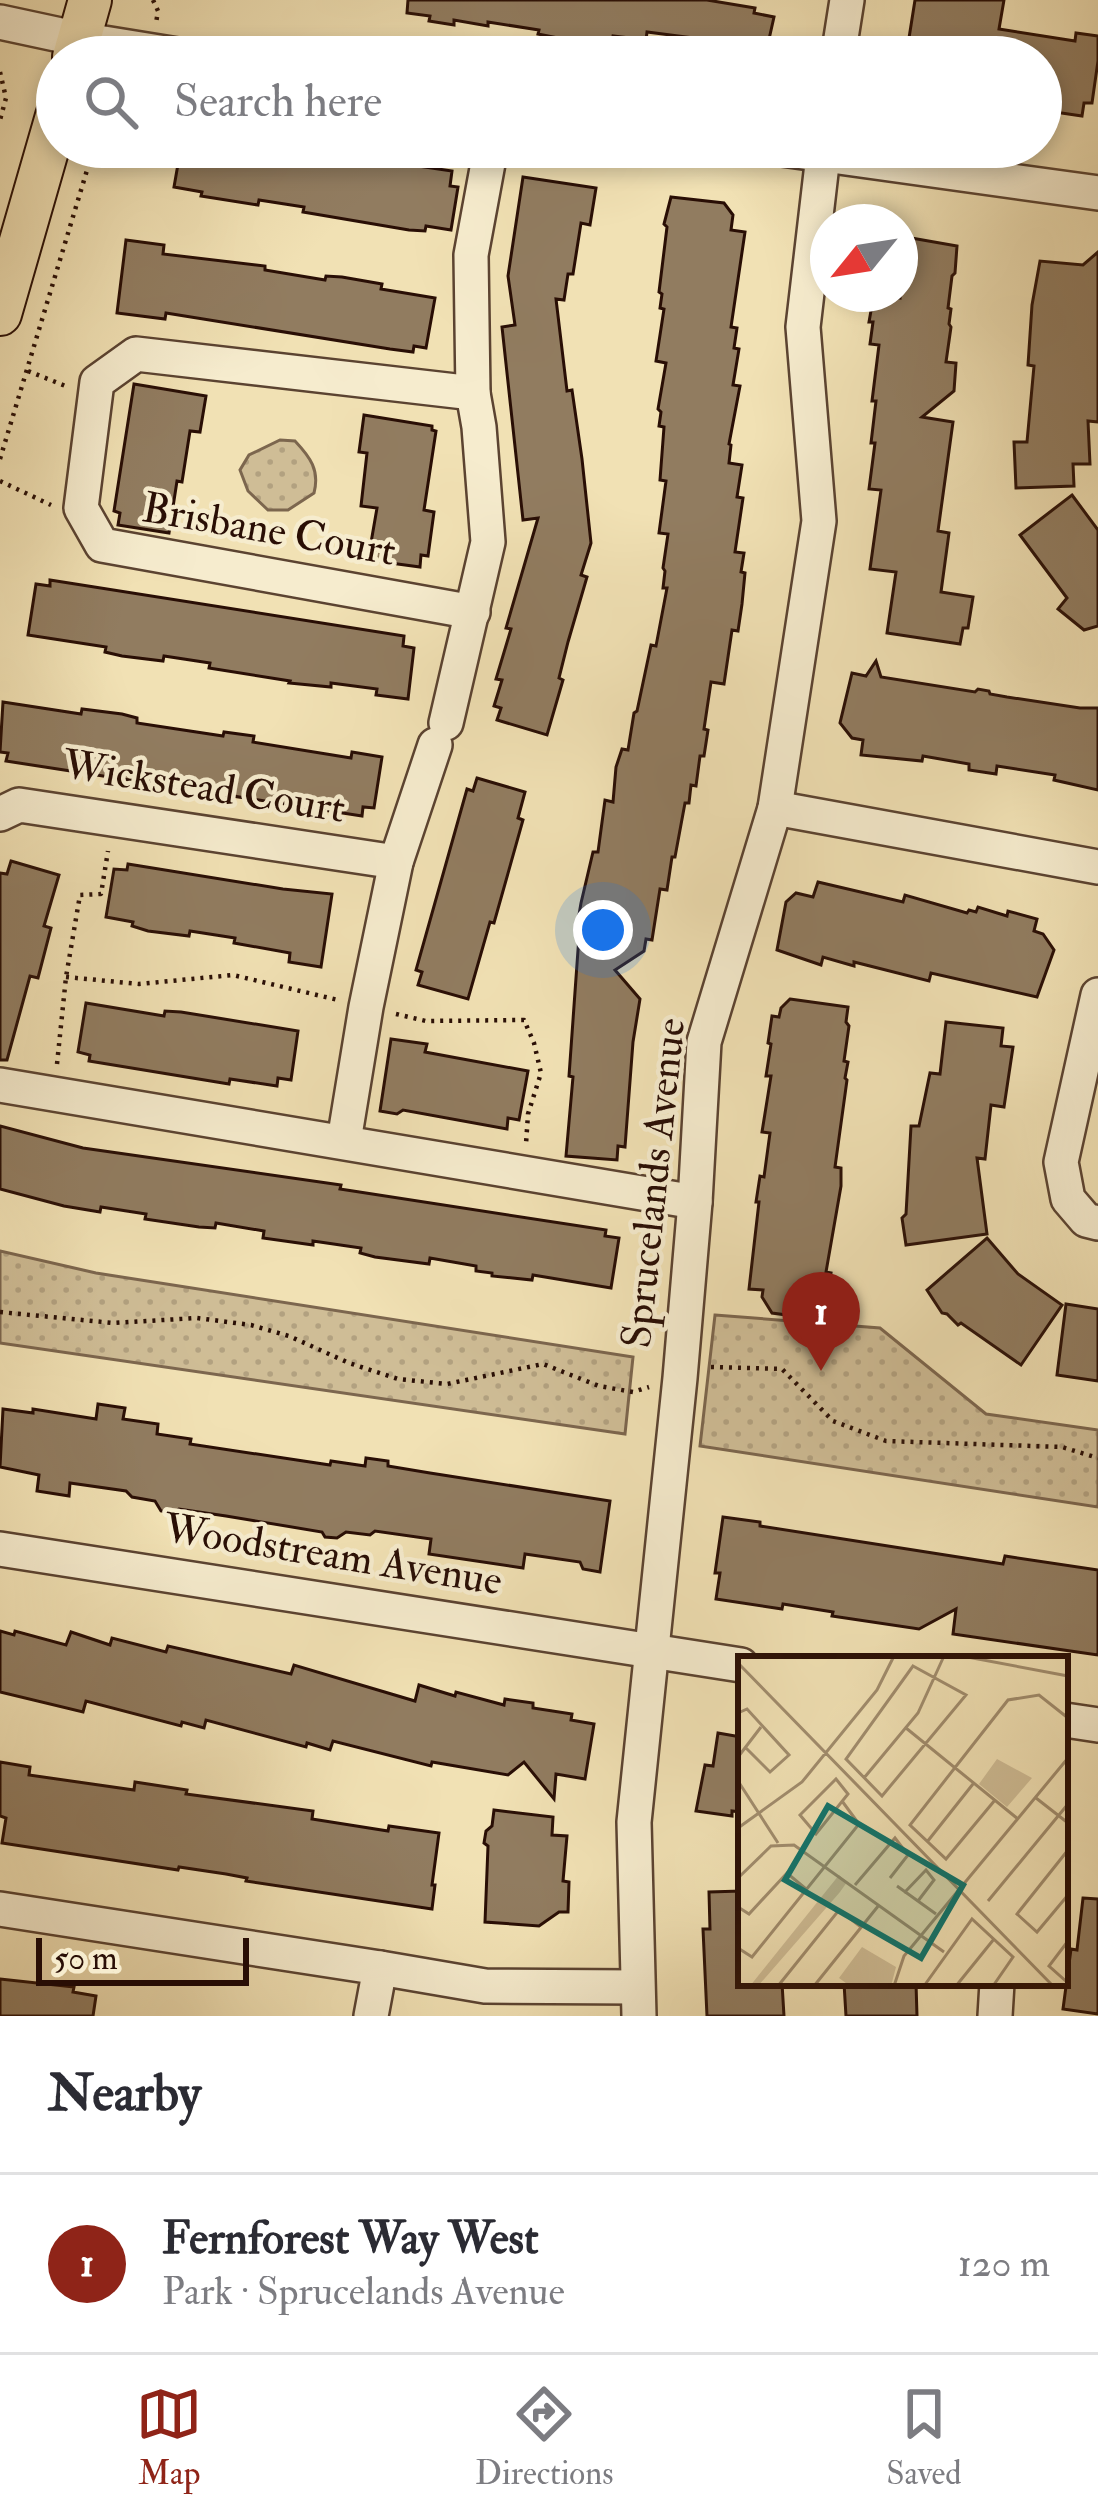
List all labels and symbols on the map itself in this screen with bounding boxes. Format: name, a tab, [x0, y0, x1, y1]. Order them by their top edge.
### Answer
north arrow	[810, 204, 918, 312]
street label: Brisbane Court	[138, 482, 400, 578]
street label: Wickstead Court	[58, 739, 349, 835]
your location	[573, 900, 633, 960]
street label: Sprucelands Avenue	[611, 1015, 697, 1351]
pin: 1	[782, 1272, 860, 1371]
street label: Woodstream Avenue	[159, 1502, 506, 1607]
inset map	[738, 1656, 1068, 1986]
scale bar	[36, 1932, 249, 1985]

